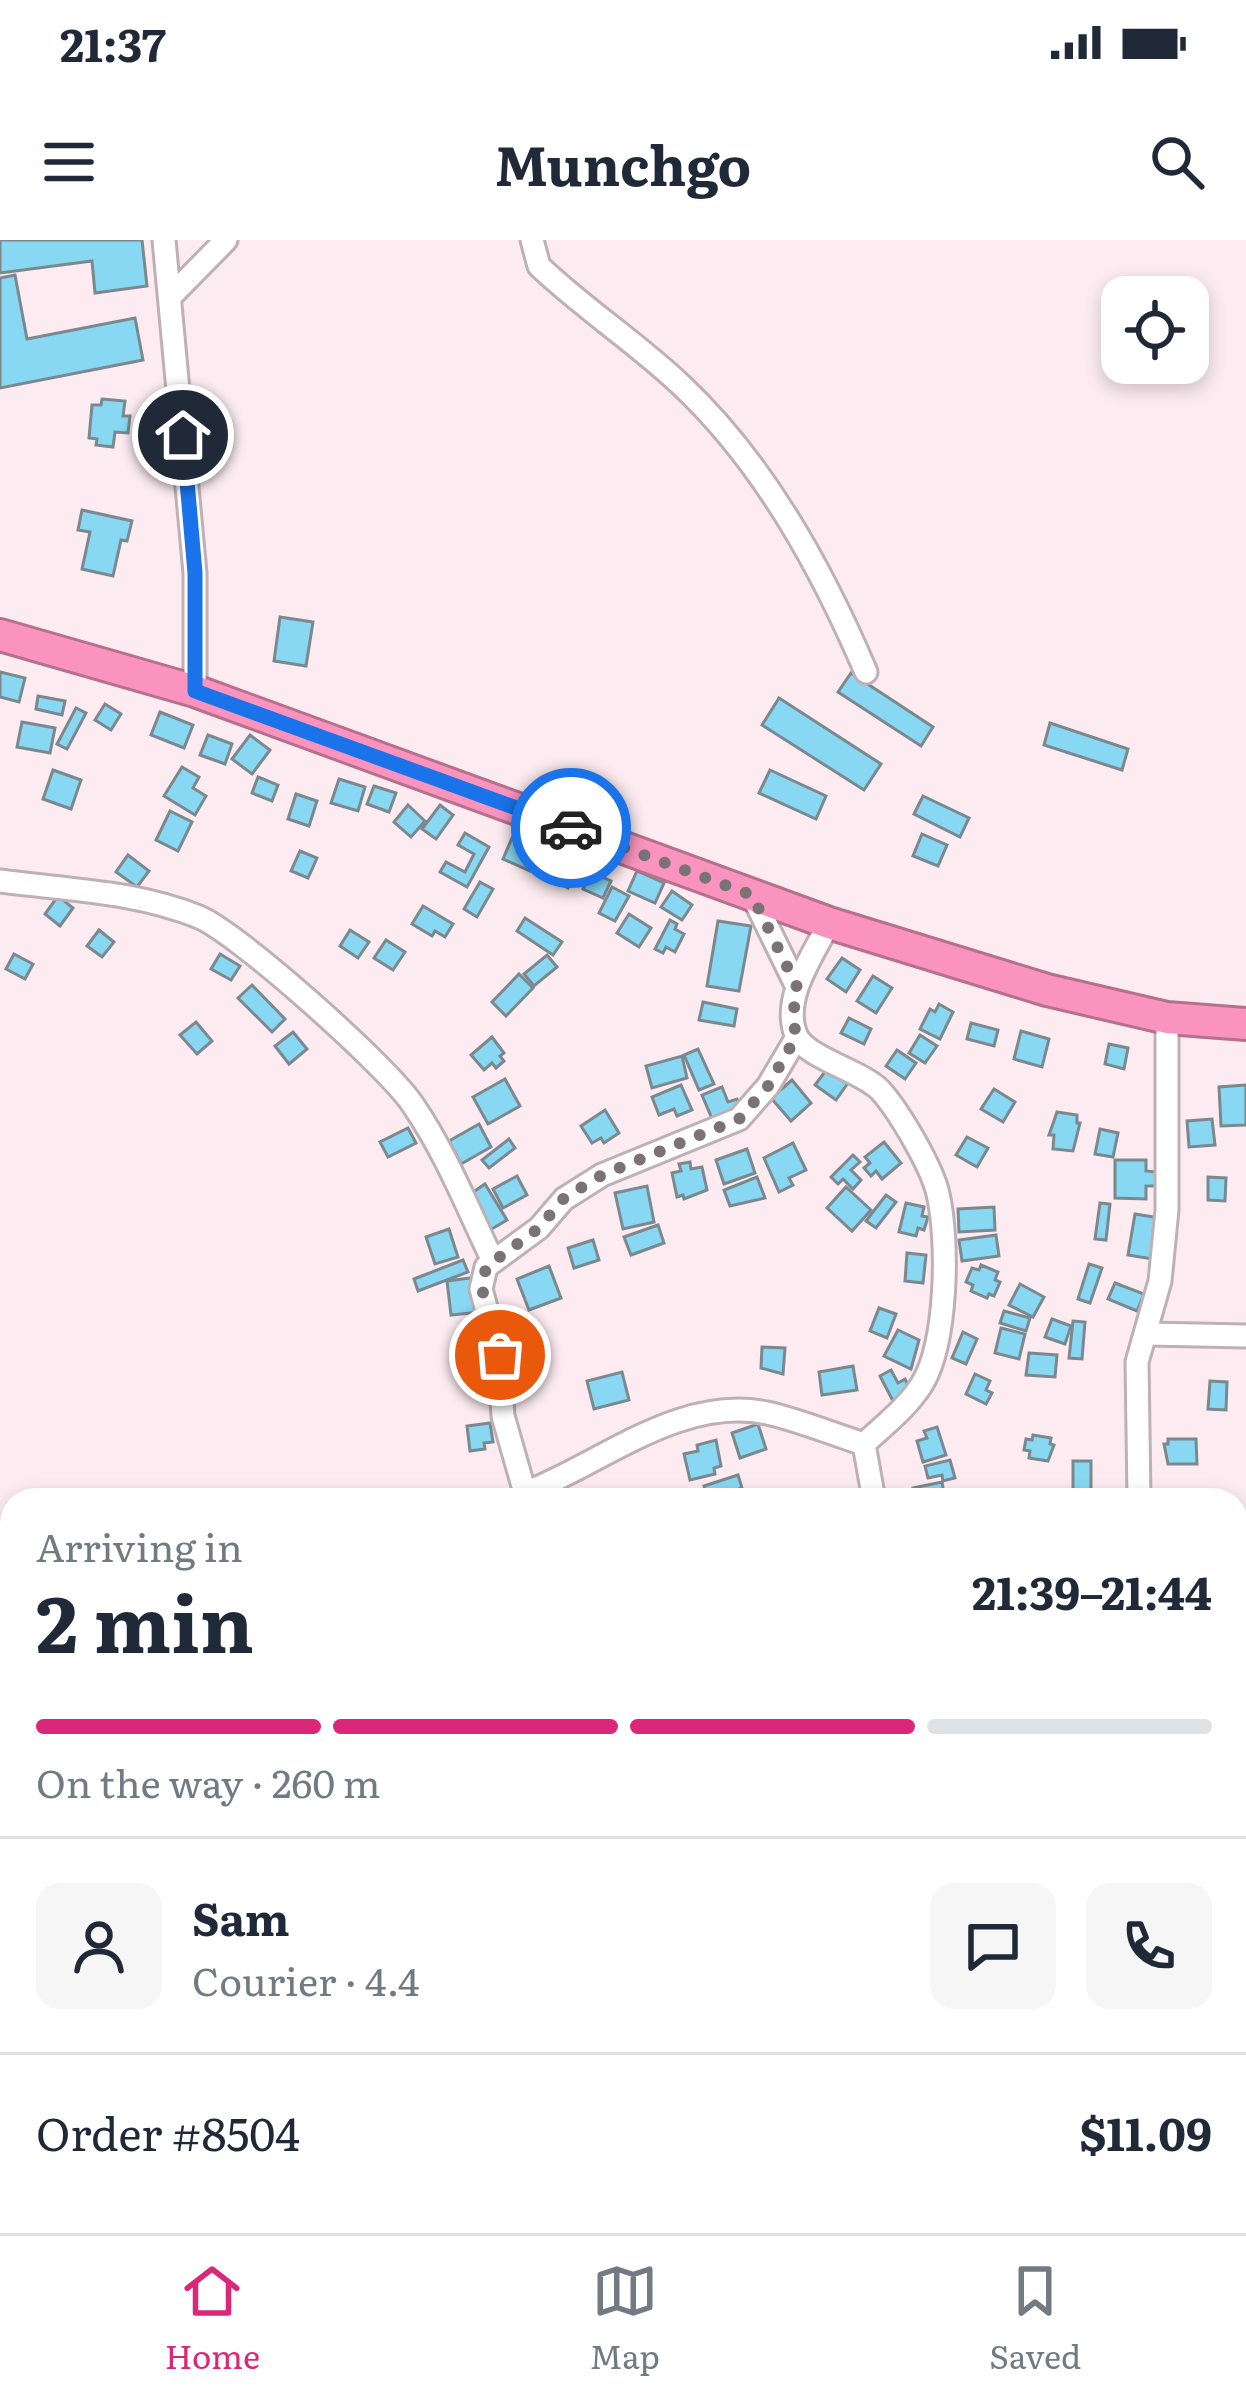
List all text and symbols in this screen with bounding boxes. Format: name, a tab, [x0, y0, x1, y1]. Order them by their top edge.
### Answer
text: 21:37	[60, 9, 166, 76]
text: Munchgo	[495, 122, 751, 203]
icon: menu	[36, 129, 102, 195]
icon: search	[1144, 129, 1210, 195]
map controls	[1101, 276, 1209, 384]
button: locate	[1101, 276, 1209, 384]
pin	[132, 384, 234, 486]
icon: home	[150, 402, 216, 468]
courier	[511, 768, 631, 888]
icon: car	[538, 795, 604, 861]
pin	[449, 1304, 551, 1406]
icon: bag	[467, 1322, 533, 1388]
text: Arriving in	[36, 1516, 243, 1574]
text: 21:39–21:44	[972, 1557, 1212, 1624]
text: 2 min	[36, 1561, 254, 1677]
text: On the way · 260 m	[36, 1752, 381, 1810]
button: person	[36, 1883, 162, 2009]
text: Sam	[192, 1883, 290, 1950]
button: chat	[930, 1883, 1056, 2009]
button: phone	[1086, 1883, 1212, 2009]
text: Courier · 4.4	[192, 1950, 419, 2008]
text: Order #8504	[36, 2098, 300, 2165]
text: $11.09	[1080, 2098, 1212, 2165]
tab: Home	[165, 2258, 260, 2379]
tab: Map	[590, 2258, 660, 2379]
tab: Saved	[989, 2258, 1081, 2379]

